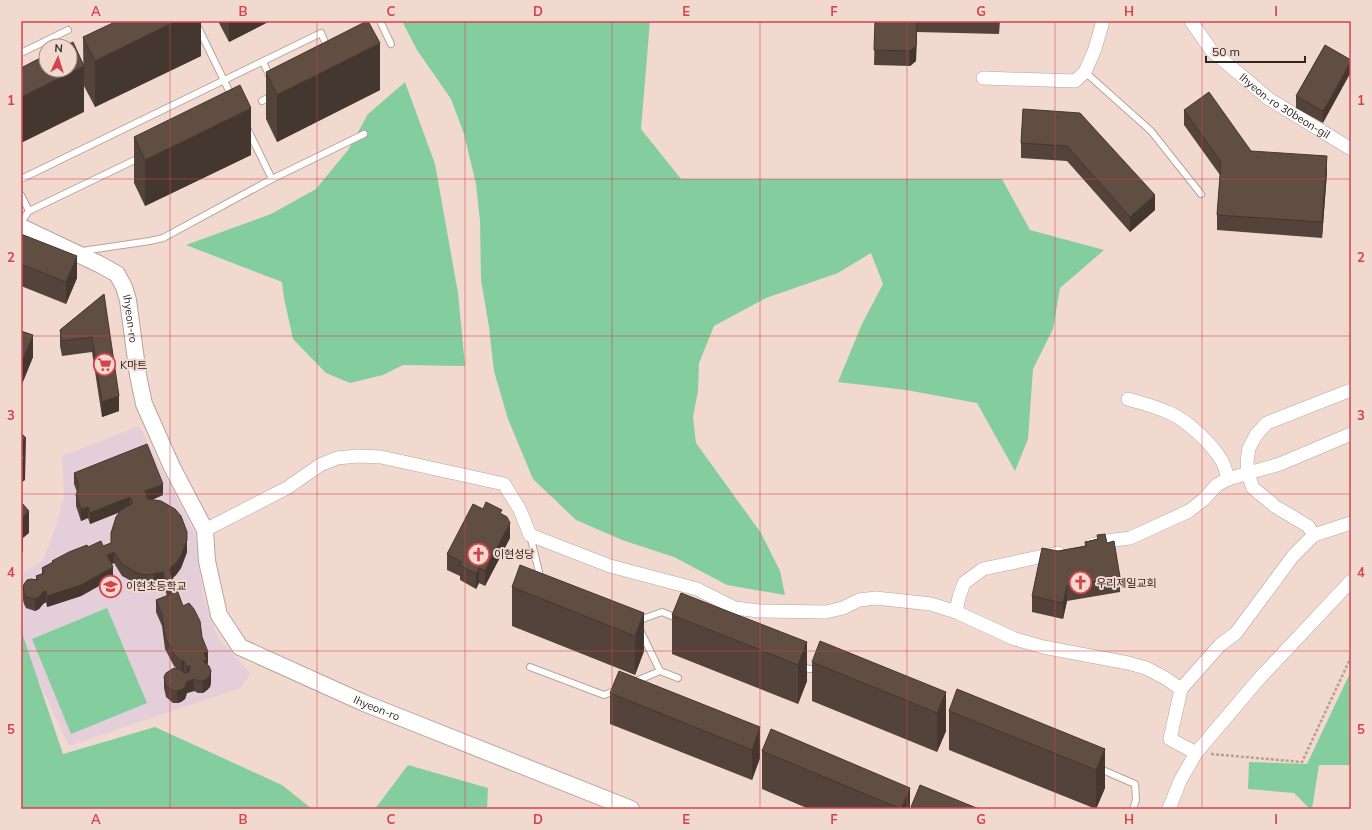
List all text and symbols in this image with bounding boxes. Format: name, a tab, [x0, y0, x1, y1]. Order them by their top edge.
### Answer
text: A	[91, 3, 101, 19]
text: B	[239, 3, 248, 19]
text: C	[387, 3, 396, 19]
text: D	[533, 3, 543, 19]
text: E	[682, 3, 690, 19]
text: F	[830, 3, 838, 19]
text: G	[976, 3, 986, 19]
text: H	[1124, 3, 1134, 19]
text: I	[1274, 3, 1278, 19]
north arrow	[38, 38, 78, 78]
scale bar	[1206, 38, 1305, 64]
text: N	[54, 41, 63, 55]
text: 50 m	[1212, 44, 1240, 59]
street label: Ihyeon-ro 30beon-gil	[1237, 70, 1333, 142]
text: 1	[7, 92, 15, 108]
text: 1	[1357, 92, 1365, 108]
text: 2	[7, 249, 15, 265]
text: 2	[1357, 249, 1365, 265]
street label: Ihyeon-ro	[120, 293, 141, 344]
supermarket icon: K마트	[92, 352, 118, 378]
place label: K마트	[120, 358, 147, 372]
text: 3	[7, 407, 15, 423]
text: 3	[1357, 407, 1365, 423]
church icon: 이현성당	[466, 541, 492, 567]
place label: 이현성당	[494, 547, 534, 561]
text: 4	[7, 564, 15, 580]
text: 4	[1357, 564, 1365, 580]
church icon: 우리제일교회	[1068, 570, 1094, 596]
school or university icon: 이현초등학교	[98, 573, 124, 599]
place label: 우리제일교회	[1096, 576, 1157, 590]
place label: 이현초등학교	[126, 579, 187, 593]
street label: Ihyeon-ro	[351, 692, 402, 724]
text: 5	[7, 721, 15, 737]
text: 5	[1357, 721, 1365, 737]
text: A	[91, 811, 101, 827]
text: B	[239, 811, 248, 827]
text: C	[387, 811, 396, 827]
text: D	[533, 811, 543, 827]
text: E	[682, 811, 690, 827]
text: F	[830, 811, 838, 827]
text: G	[976, 811, 986, 827]
text: H	[1124, 811, 1134, 827]
text: I	[1274, 811, 1278, 827]

